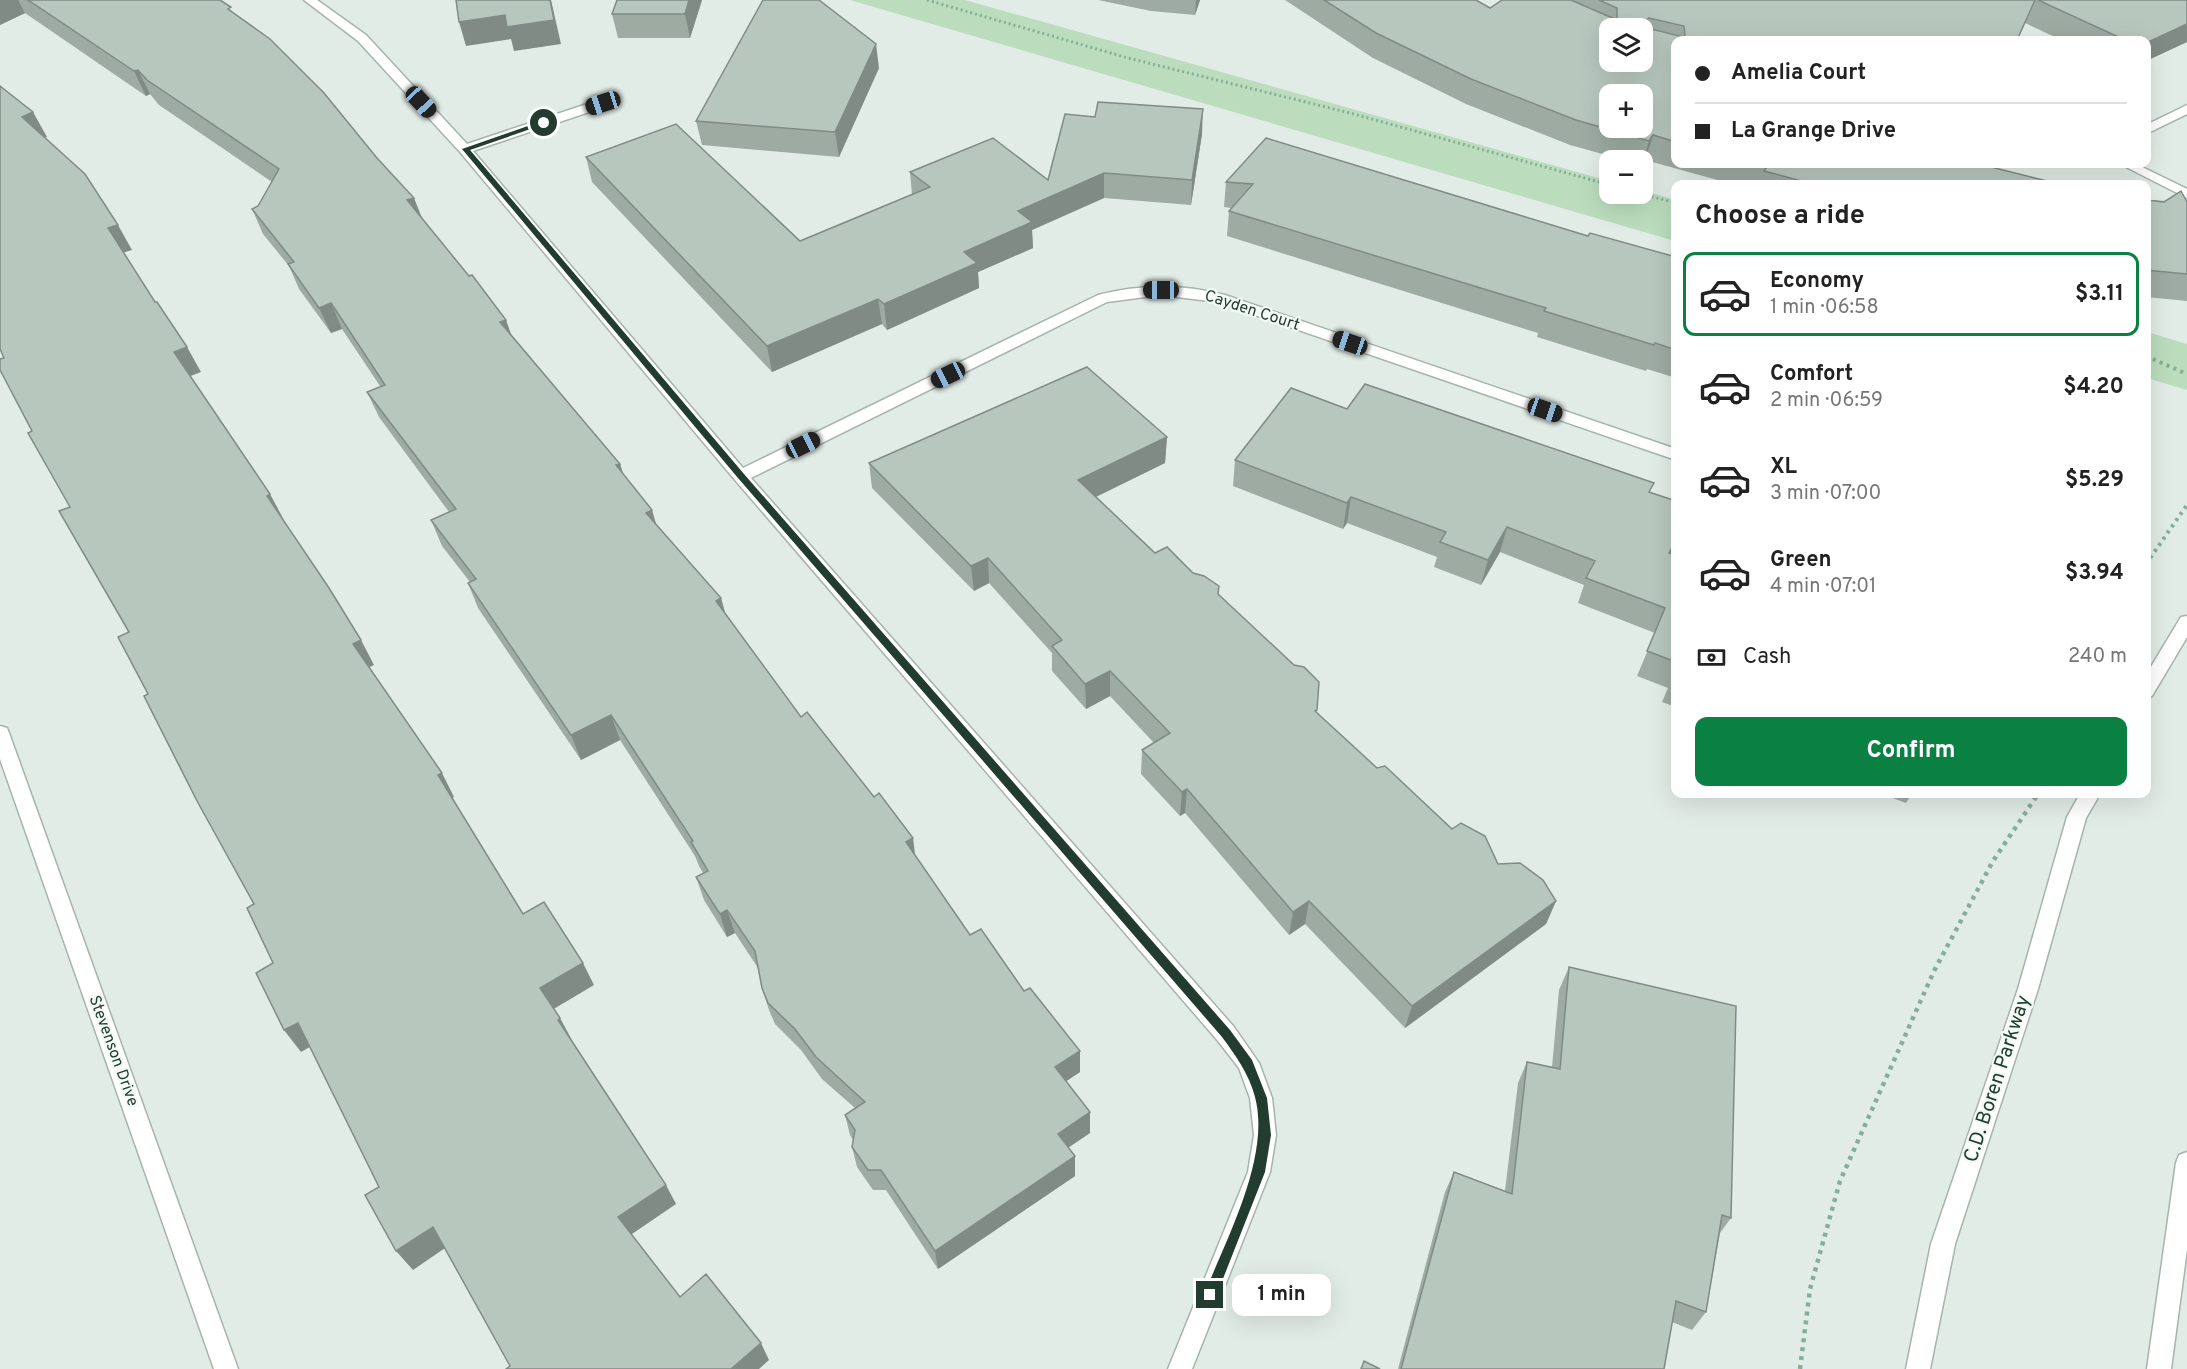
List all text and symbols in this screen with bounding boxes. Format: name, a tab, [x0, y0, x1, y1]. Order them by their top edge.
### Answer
map controls	[1599, 18, 1653, 204]
button: layers	[1599, 18, 1653, 72]
text: Amelia Court	[1731, 60, 1866, 87]
car	[402, 83, 440, 121]
button: +	[1599, 84, 1653, 138]
car	[583, 89, 623, 117]
route start	[530, 109, 557, 136]
text: La Grange Drive	[1731, 118, 1896, 145]
button: −	[1599, 150, 1653, 204]
text: Choose a ride	[1695, 199, 1865, 233]
icon: car	[1698, 267, 1752, 321]
text: Economy	[1770, 268, 1864, 295]
car	[1143, 281, 1179, 299]
text: $3.11	[2075, 281, 2124, 308]
street label: Cayden Court	[1202, 286, 1302, 336]
text: 1 min · 06:58	[1770, 295, 1879, 321]
car	[1330, 329, 1370, 357]
car	[928, 359, 968, 391]
icon: car	[1698, 360, 1752, 414]
text: Comfort	[1770, 361, 1853, 388]
text: $4.20	[2063, 374, 2124, 401]
text: 2 min · 06:59	[1770, 388, 1883, 414]
car	[1525, 396, 1565, 424]
car	[783, 429, 823, 461]
icon: car	[1698, 453, 1752, 507]
text: XL	[1770, 454, 1797, 481]
text: $5.29	[2065, 467, 2124, 494]
text: 3 min · 07:00	[1770, 481, 1881, 507]
icon: car	[1698, 546, 1752, 600]
text: Green	[1770, 547, 1832, 574]
text: $3.94	[2065, 560, 2124, 587]
text: 4 min · 07:01	[1770, 574, 1876, 600]
icon: cash	[1695, 641, 1728, 674]
text: Cash	[1743, 644, 1792, 671]
text: 240 m	[2068, 644, 2127, 670]
button: Confirm	[1695, 717, 2127, 786]
street label: C.D. Boren Parkway	[1959, 992, 2037, 1166]
street label: Stevenson Drive	[84, 993, 142, 1109]
callout: 1 min	[1231, 1274, 1330, 1316]
route end	[1196, 1281, 1223, 1308]
text: 1 min	[1257, 1282, 1306, 1308]

